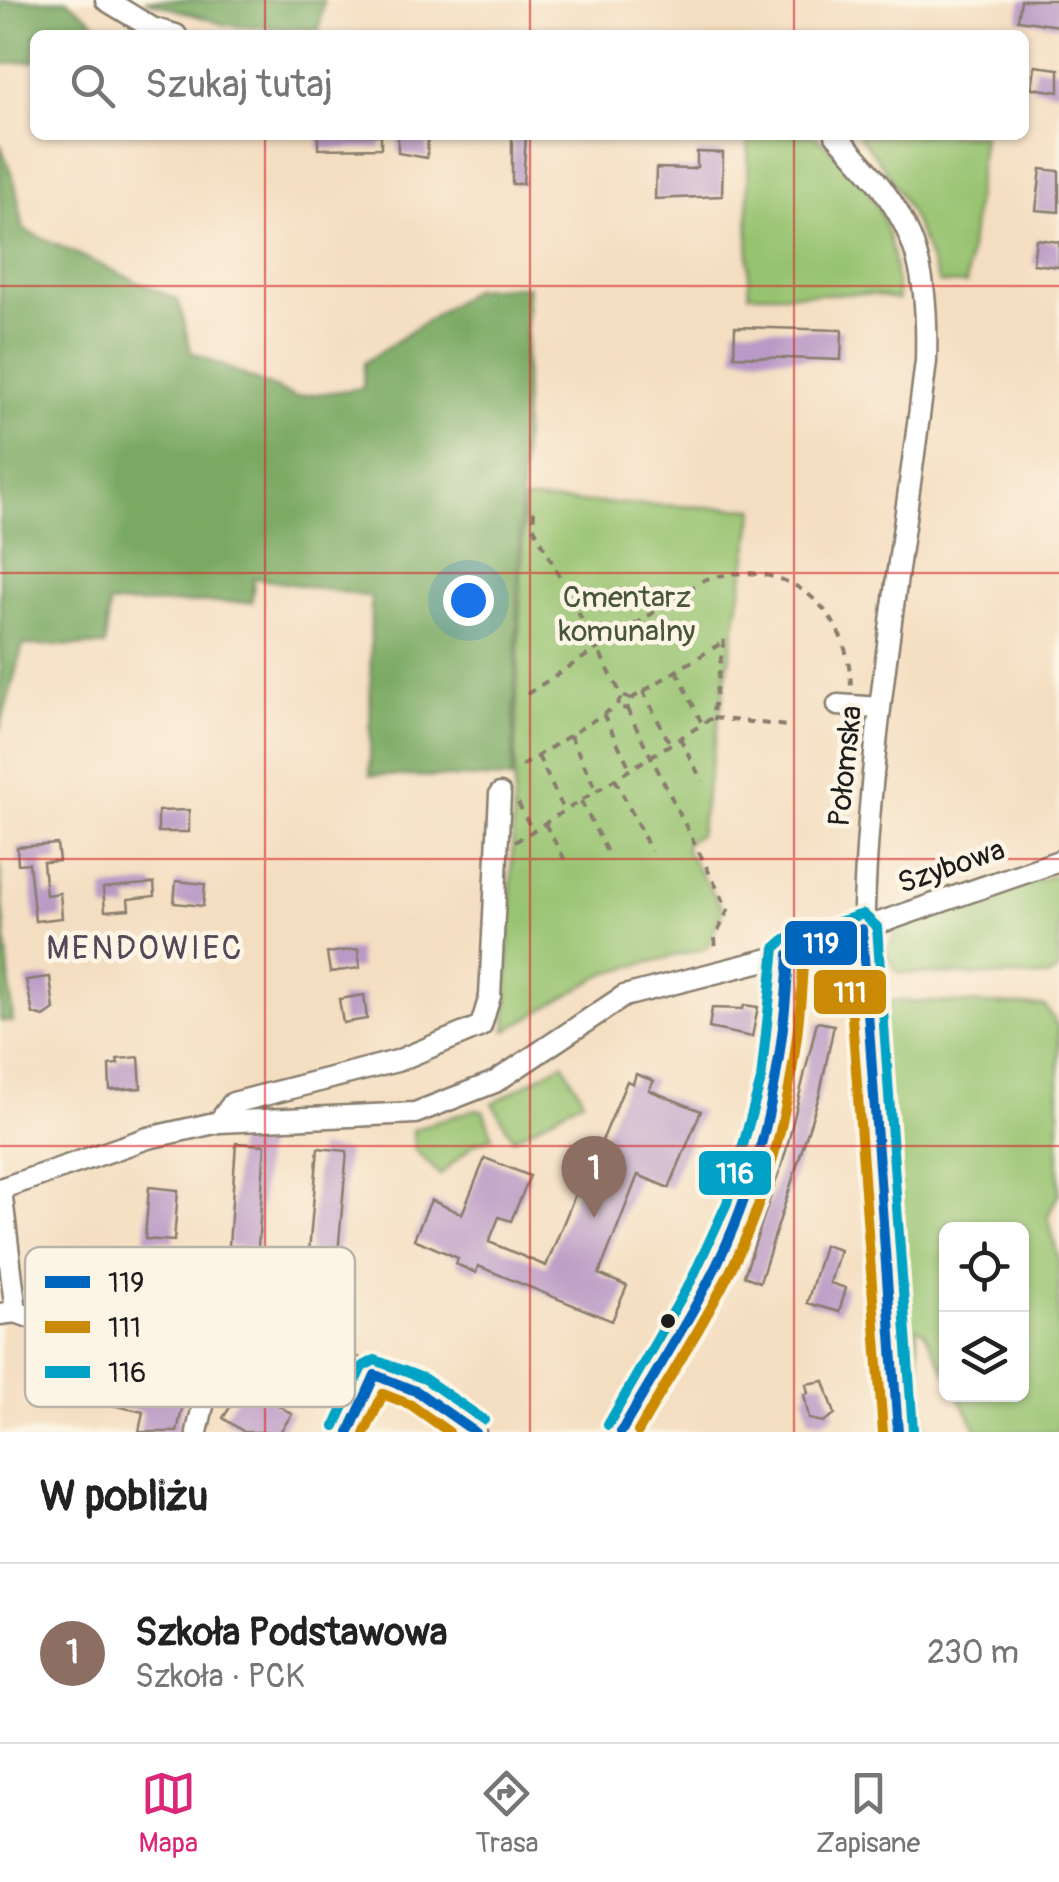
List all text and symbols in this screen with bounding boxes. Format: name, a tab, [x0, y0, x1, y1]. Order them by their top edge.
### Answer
search box	[30, 30, 1029, 140]
icon: search	[65, 58, 120, 113]
text: Szukaj tutaj	[145, 61, 333, 109]
your location	[443, 575, 494, 626]
park label: Cmentarz komunalny	[559, 579, 696, 650]
street label: Połomska	[821, 704, 870, 828]
street label: Szybowa	[893, 831, 1010, 902]
line badge: 119	[783, 919, 859, 967]
text: 119	[803, 927, 839, 962]
district label: MENDOWIEC	[46, 929, 244, 969]
line badge: 111	[812, 968, 888, 1016]
text: 111	[834, 976, 866, 1011]
pin: 1	[562, 1136, 626, 1218]
line badge: 116	[697, 1149, 773, 1197]
text: 116	[716, 1157, 754, 1192]
map controls	[939, 1222, 1029, 1402]
button: locate	[939, 1222, 1029, 1312]
legend	[25, 1247, 355, 1407]
text: 119	[108, 1266, 144, 1301]
text: 111	[108, 1311, 141, 1346]
unlabelled marker	[658, 1311, 678, 1331]
button: layers	[939, 1312, 1029, 1402]
text: 116	[108, 1356, 146, 1391]
text: W pobliżu	[40, 1471, 208, 1523]
text: Szkoła Podstawowa	[135, 1609, 448, 1657]
text: 1	[66, 1633, 79, 1673]
text: 230 m	[927, 1633, 1019, 1673]
text: Szkoła · PCK	[135, 1657, 305, 1697]
tab: Mapa	[139, 1766, 198, 1861]
tab: Trasa	[475, 1766, 538, 1861]
tab: Zapisane	[816, 1766, 920, 1861]

